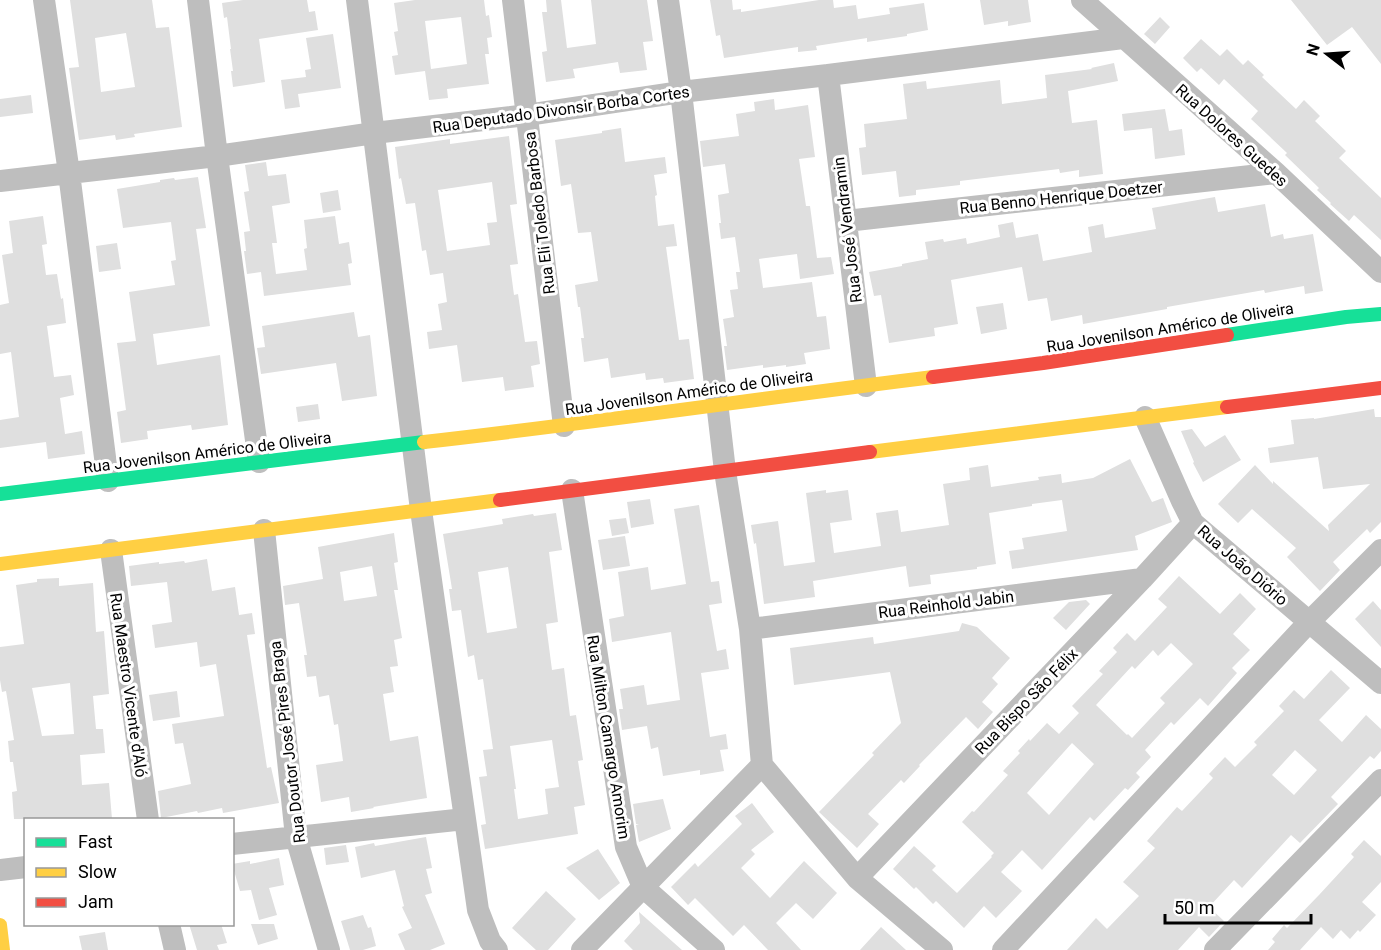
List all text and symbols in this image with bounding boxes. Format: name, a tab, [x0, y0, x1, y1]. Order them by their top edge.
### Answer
north arrow	[1297, 24, 1357, 84]
text: N	[1302, 42, 1324, 58]
street label: Rua Dolores Guedes	[1172, 80, 1292, 191]
street label: Rua Deputado Divonsir Borba Cortes	[431, 82, 691, 137]
street label: Rua Eli Toledo Barbosa	[520, 131, 559, 295]
street label: Rua José Vendramin	[829, 156, 866, 304]
street label: Rua Benno Henrique Doetzer	[959, 177, 1164, 218]
street label: Rua Jovenilson Américo de Oliveira	[1045, 299, 1295, 356]
street label: Rua Jovenilson Américo de Oliveira	[564, 366, 814, 419]
street label: Rua Jovenilson Américo de Oliveira	[82, 428, 332, 477]
street label: Rua João Diório	[1194, 521, 1292, 610]
street label: Rua Reinhold Jabin	[877, 587, 1015, 622]
street label: Rua Maestro Vicente d'Aló	[106, 592, 151, 779]
street label: Rua Milton Camargo Amorim	[583, 634, 634, 840]
street label: Rua Doutor José Pires Braga	[266, 640, 309, 844]
street label: Rua Bispo São Félix	[971, 644, 1082, 758]
legend	[24, 818, 234, 926]
text: Fast	[78, 831, 113, 852]
text: Slow	[78, 861, 117, 882]
scale bar	[1165, 887, 1310, 925]
text: Jam	[78, 891, 114, 912]
text: 50 m	[1174, 897, 1214, 918]

